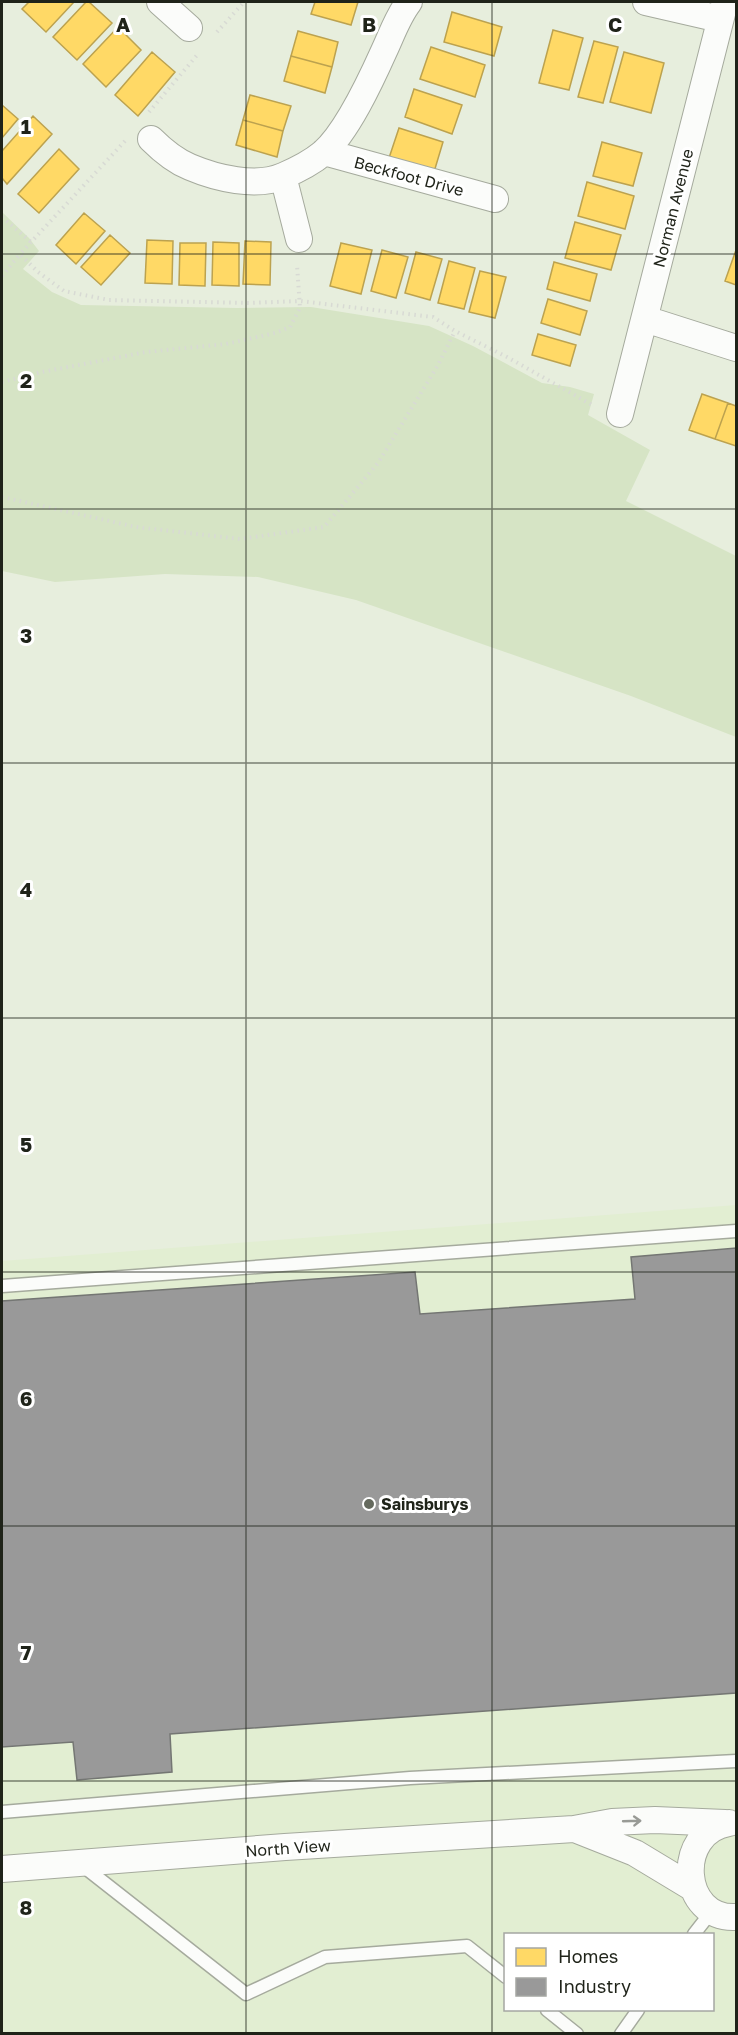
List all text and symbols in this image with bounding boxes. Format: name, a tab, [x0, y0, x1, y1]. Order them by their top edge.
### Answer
text: A	[116, 12, 130, 36]
text: B	[362, 12, 376, 36]
text: C	[608, 12, 622, 36]
text: 1	[21, 114, 31, 138]
street label: Norman Avenue	[649, 147, 697, 269]
street label: Beckfoot Drive	[352, 152, 466, 200]
text: 2	[20, 368, 32, 392]
text: 3	[20, 623, 32, 647]
text: 4	[20, 877, 32, 901]
text: 5	[20, 1132, 32, 1156]
text: 6	[20, 1386, 32, 1410]
place label: Sainsburys	[381, 1494, 468, 1514]
marker: Sainsburys	[362, 1497, 376, 1511]
text: 7	[21, 1640, 32, 1664]
one-way arrow	[621, 1816, 641, 1827]
street label: North View	[245, 1835, 331, 1861]
text: 8	[20, 1895, 32, 1919]
legend	[504, 1933, 714, 2011]
text: Homes	[558, 1945, 618, 1967]
text: Industry	[558, 1975, 631, 1997]

